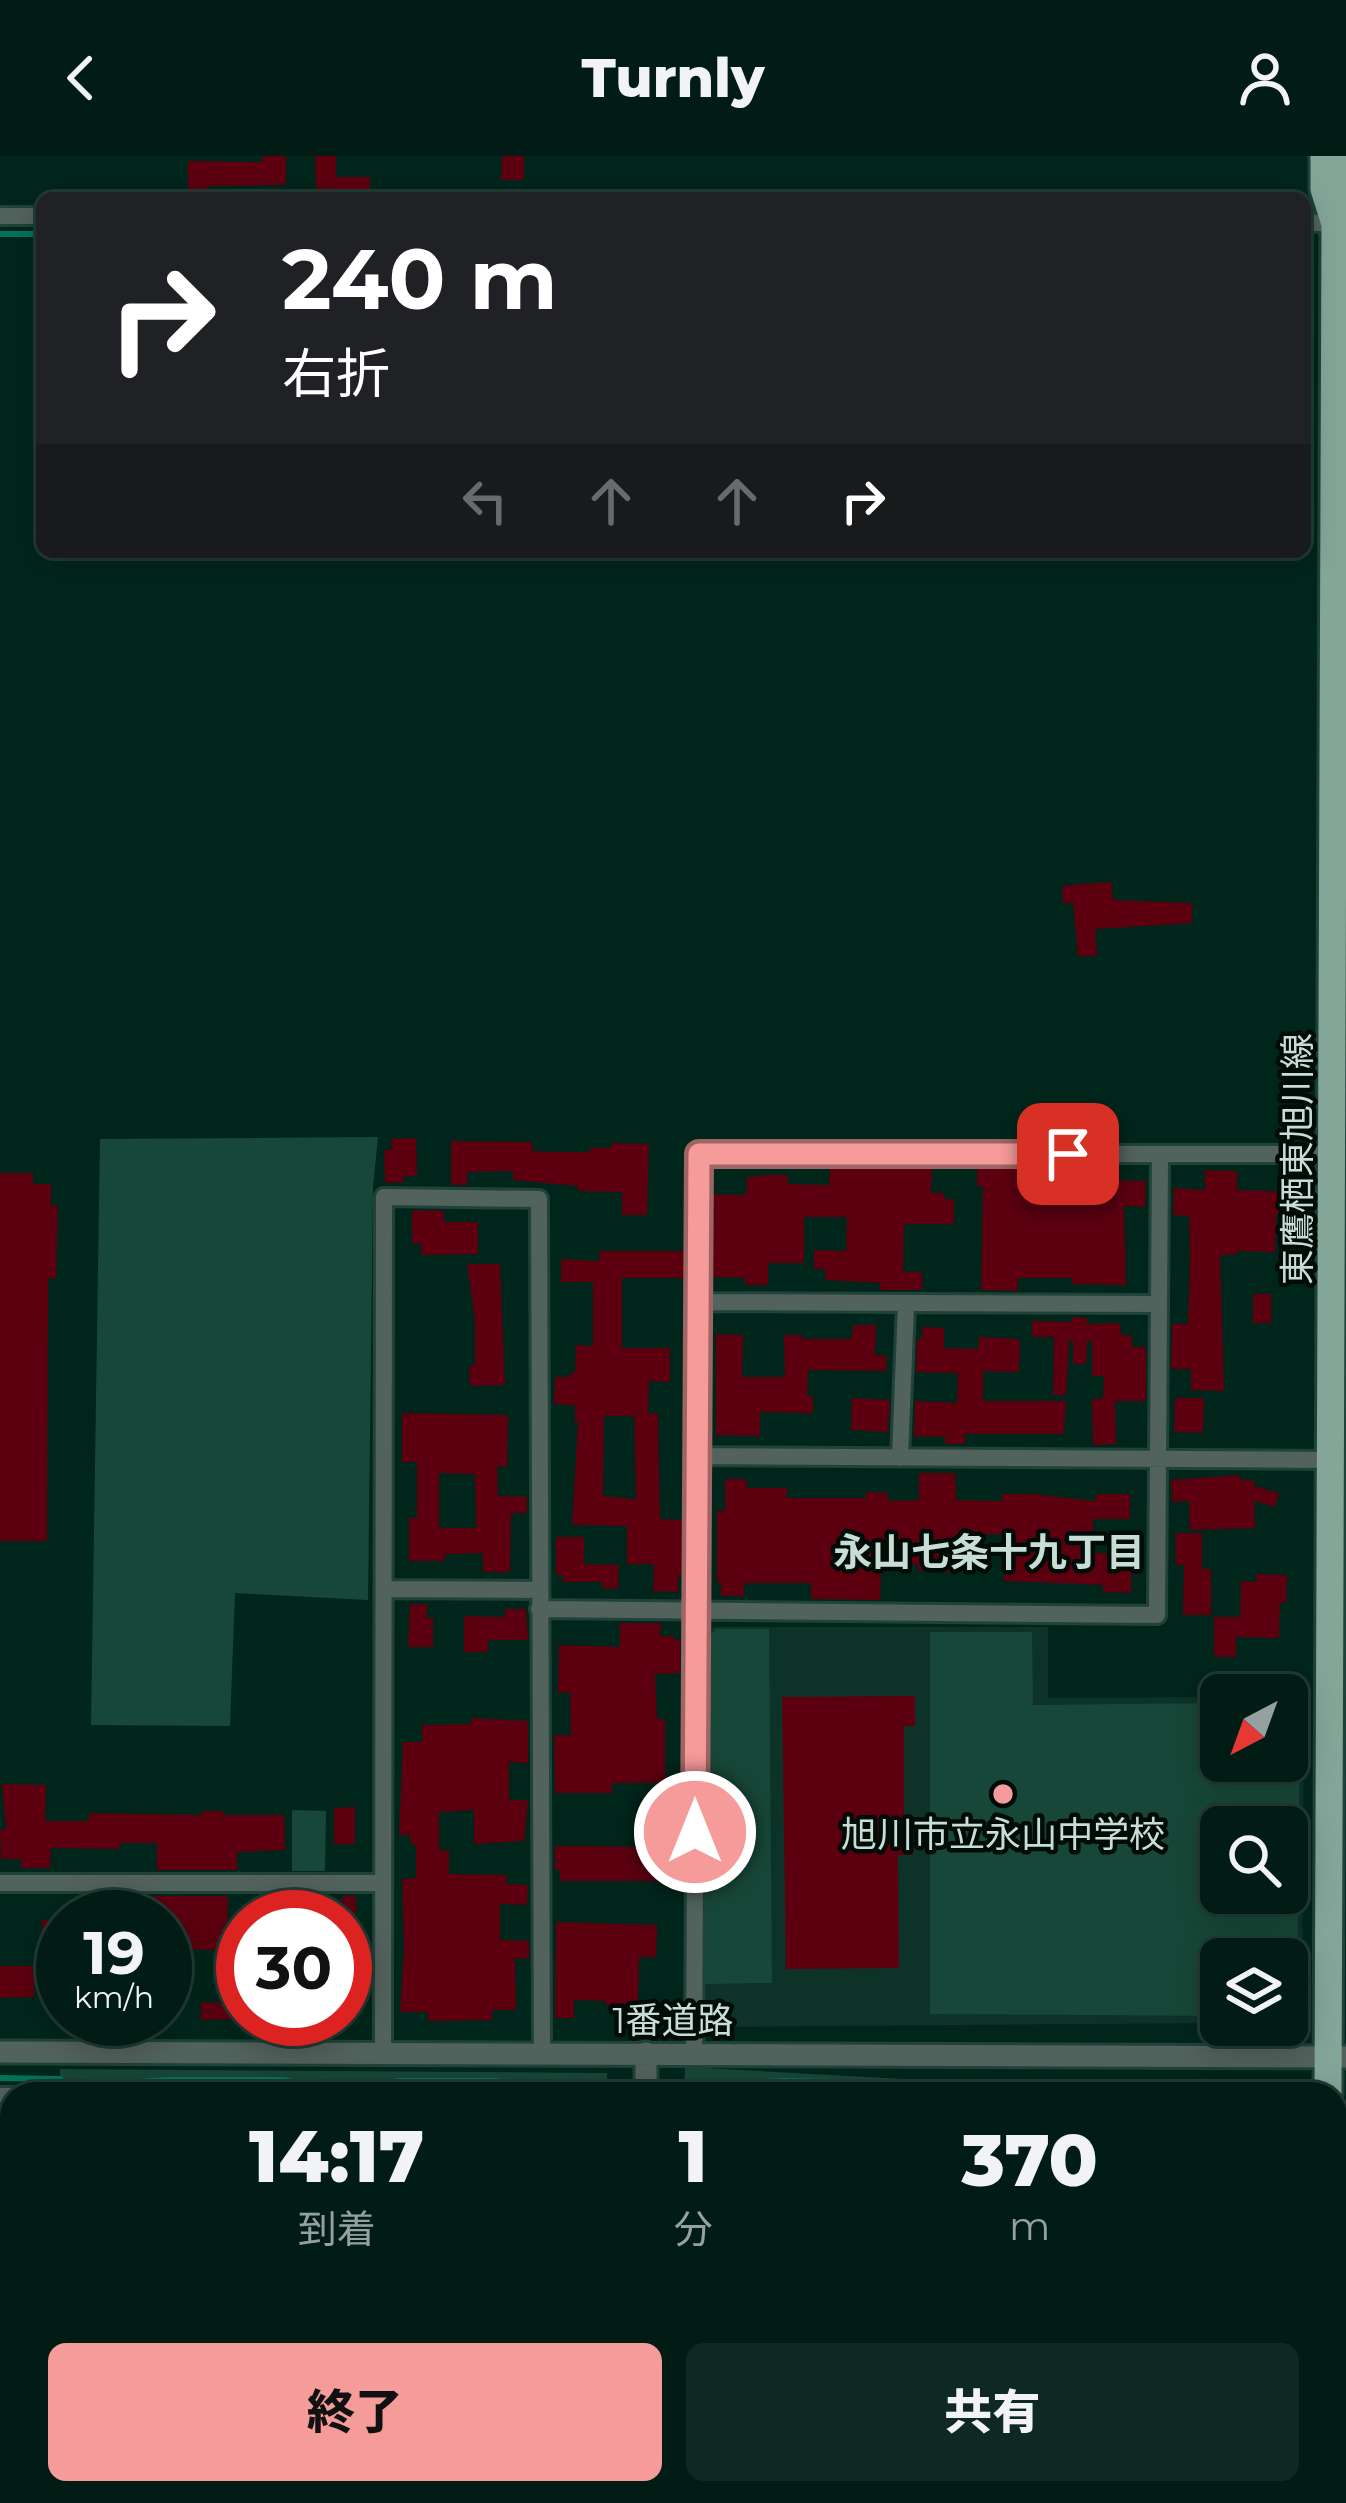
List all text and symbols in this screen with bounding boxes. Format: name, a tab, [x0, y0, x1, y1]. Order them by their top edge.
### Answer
icon: back	[48, 45, 114, 111]
text: Turnly	[582, 45, 764, 111]
icon: person	[1232, 45, 1298, 111]
text: 240 m	[282, 228, 558, 330]
icon: right	[84, 240, 240, 396]
text: 右折	[282, 341, 390, 407]
icon: left	[452, 468, 518, 534]
icon: ahead	[578, 468, 644, 534]
icon: ahead	[704, 468, 770, 534]
icon: right	[830, 468, 896, 534]
street label: 東鷹栖東旭川線	[1275, 1033, 1319, 1285]
pin	[1017, 1103, 1119, 1205]
icon: arrive	[1035, 1121, 1101, 1187]
district label: 永山七条十九丁目	[833, 1528, 1145, 1576]
north arrow	[1200, 1674, 1308, 1782]
map controls	[1200, 1674, 1308, 2046]
position arrow	[632, 1769, 758, 1895]
marker: 旭川市立永山中学校	[990, 1781, 1016, 1807]
button: search	[1200, 1806, 1308, 1914]
place label: 旭川市立永山中学校	[841, 1812, 1165, 1856]
speed limit sign: 30	[216, 1890, 372, 2046]
text: 19	[83, 1916, 145, 1989]
button: layers	[1200, 1938, 1308, 2046]
text: km/h	[74, 1979, 154, 2016]
street label: 1番道路	[613, 1998, 734, 2042]
text: 14:17	[249, 2112, 424, 2200]
text: 1	[678, 2112, 708, 2200]
text: 370	[962, 2116, 1098, 2204]
text: m	[1009, 2202, 1050, 2250]
text: 到着	[298, 2205, 376, 2253]
text: 分	[673, 2205, 712, 2253]
button: 終了	[48, 2343, 662, 2481]
button: 共有	[686, 2343, 1299, 2481]

